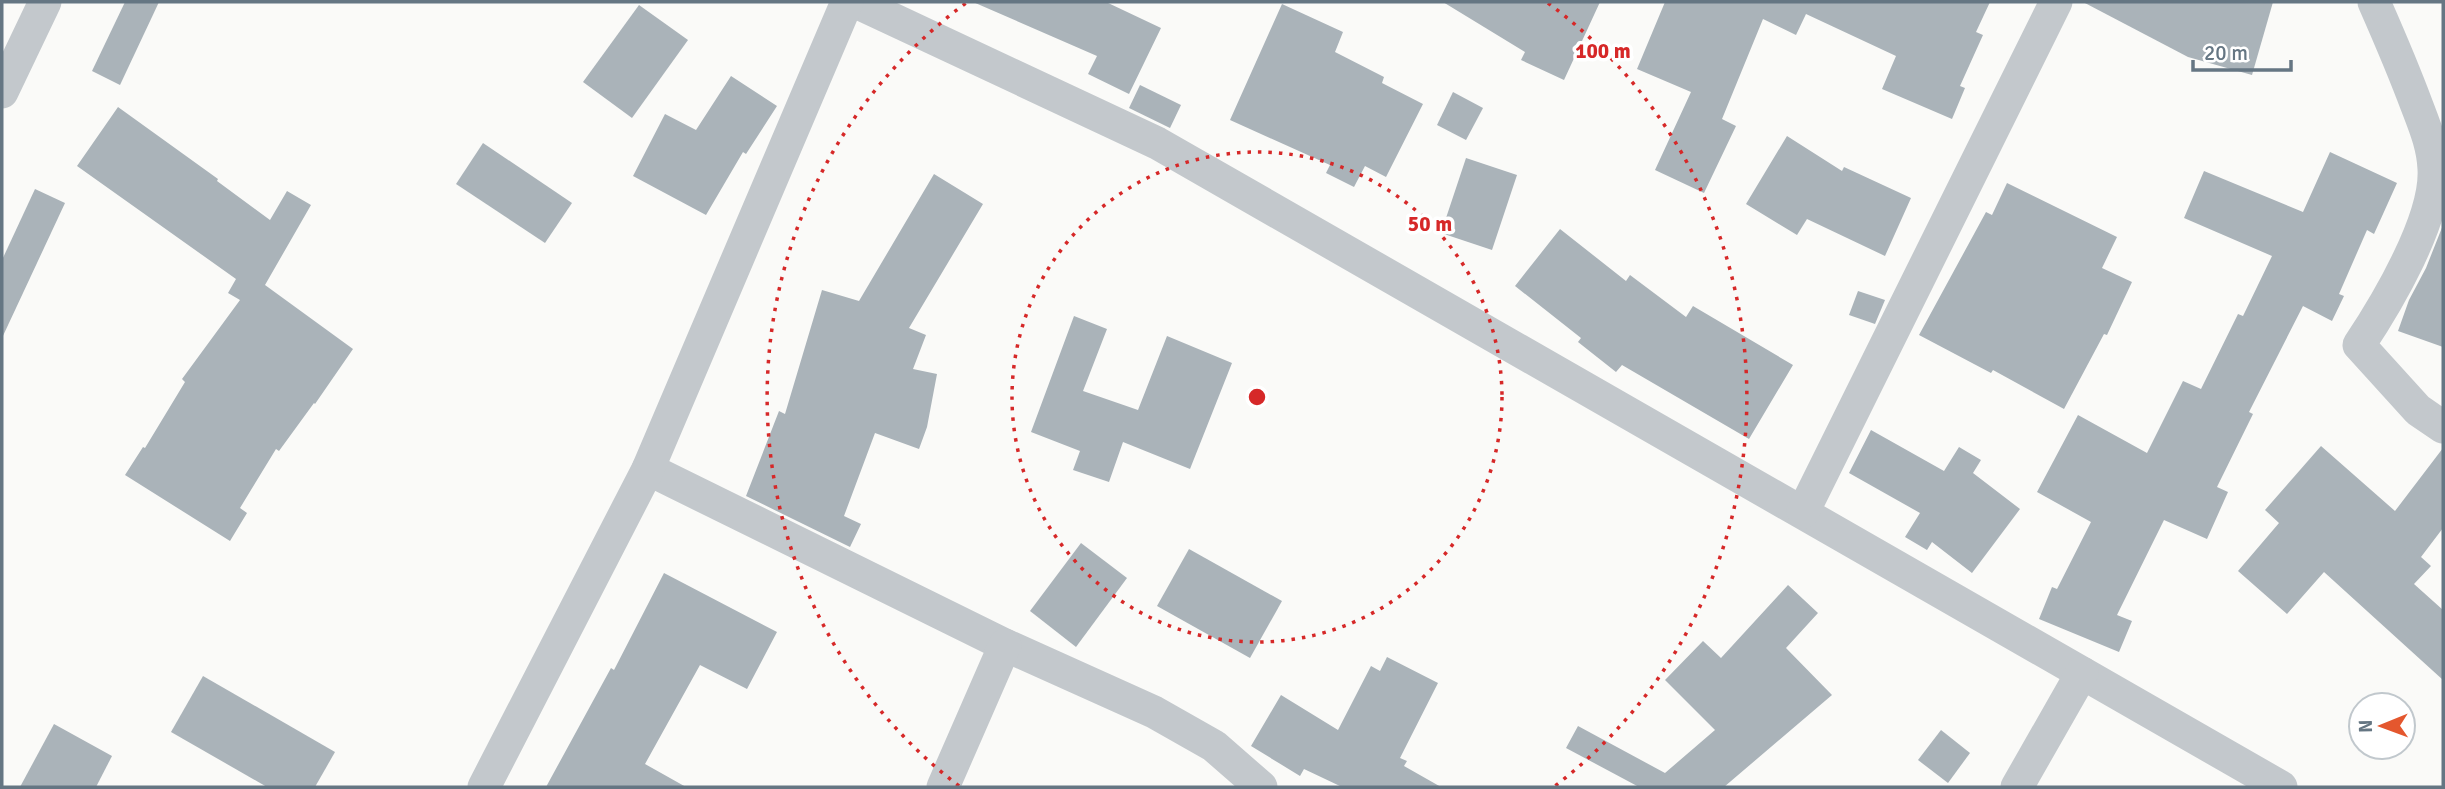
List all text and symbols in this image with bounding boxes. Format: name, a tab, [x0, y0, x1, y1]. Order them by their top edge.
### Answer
scale bar	[2193, 28, 2291, 72]
text: 100 m	[1575, 38, 1631, 64]
text: 20 m	[2204, 40, 2248, 66]
text: 50 m	[1408, 211, 1452, 237]
centre of rings	[1245, 385, 1269, 409]
north arrow	[2347, 691, 2417, 761]
text: N	[2354, 719, 2378, 733]

